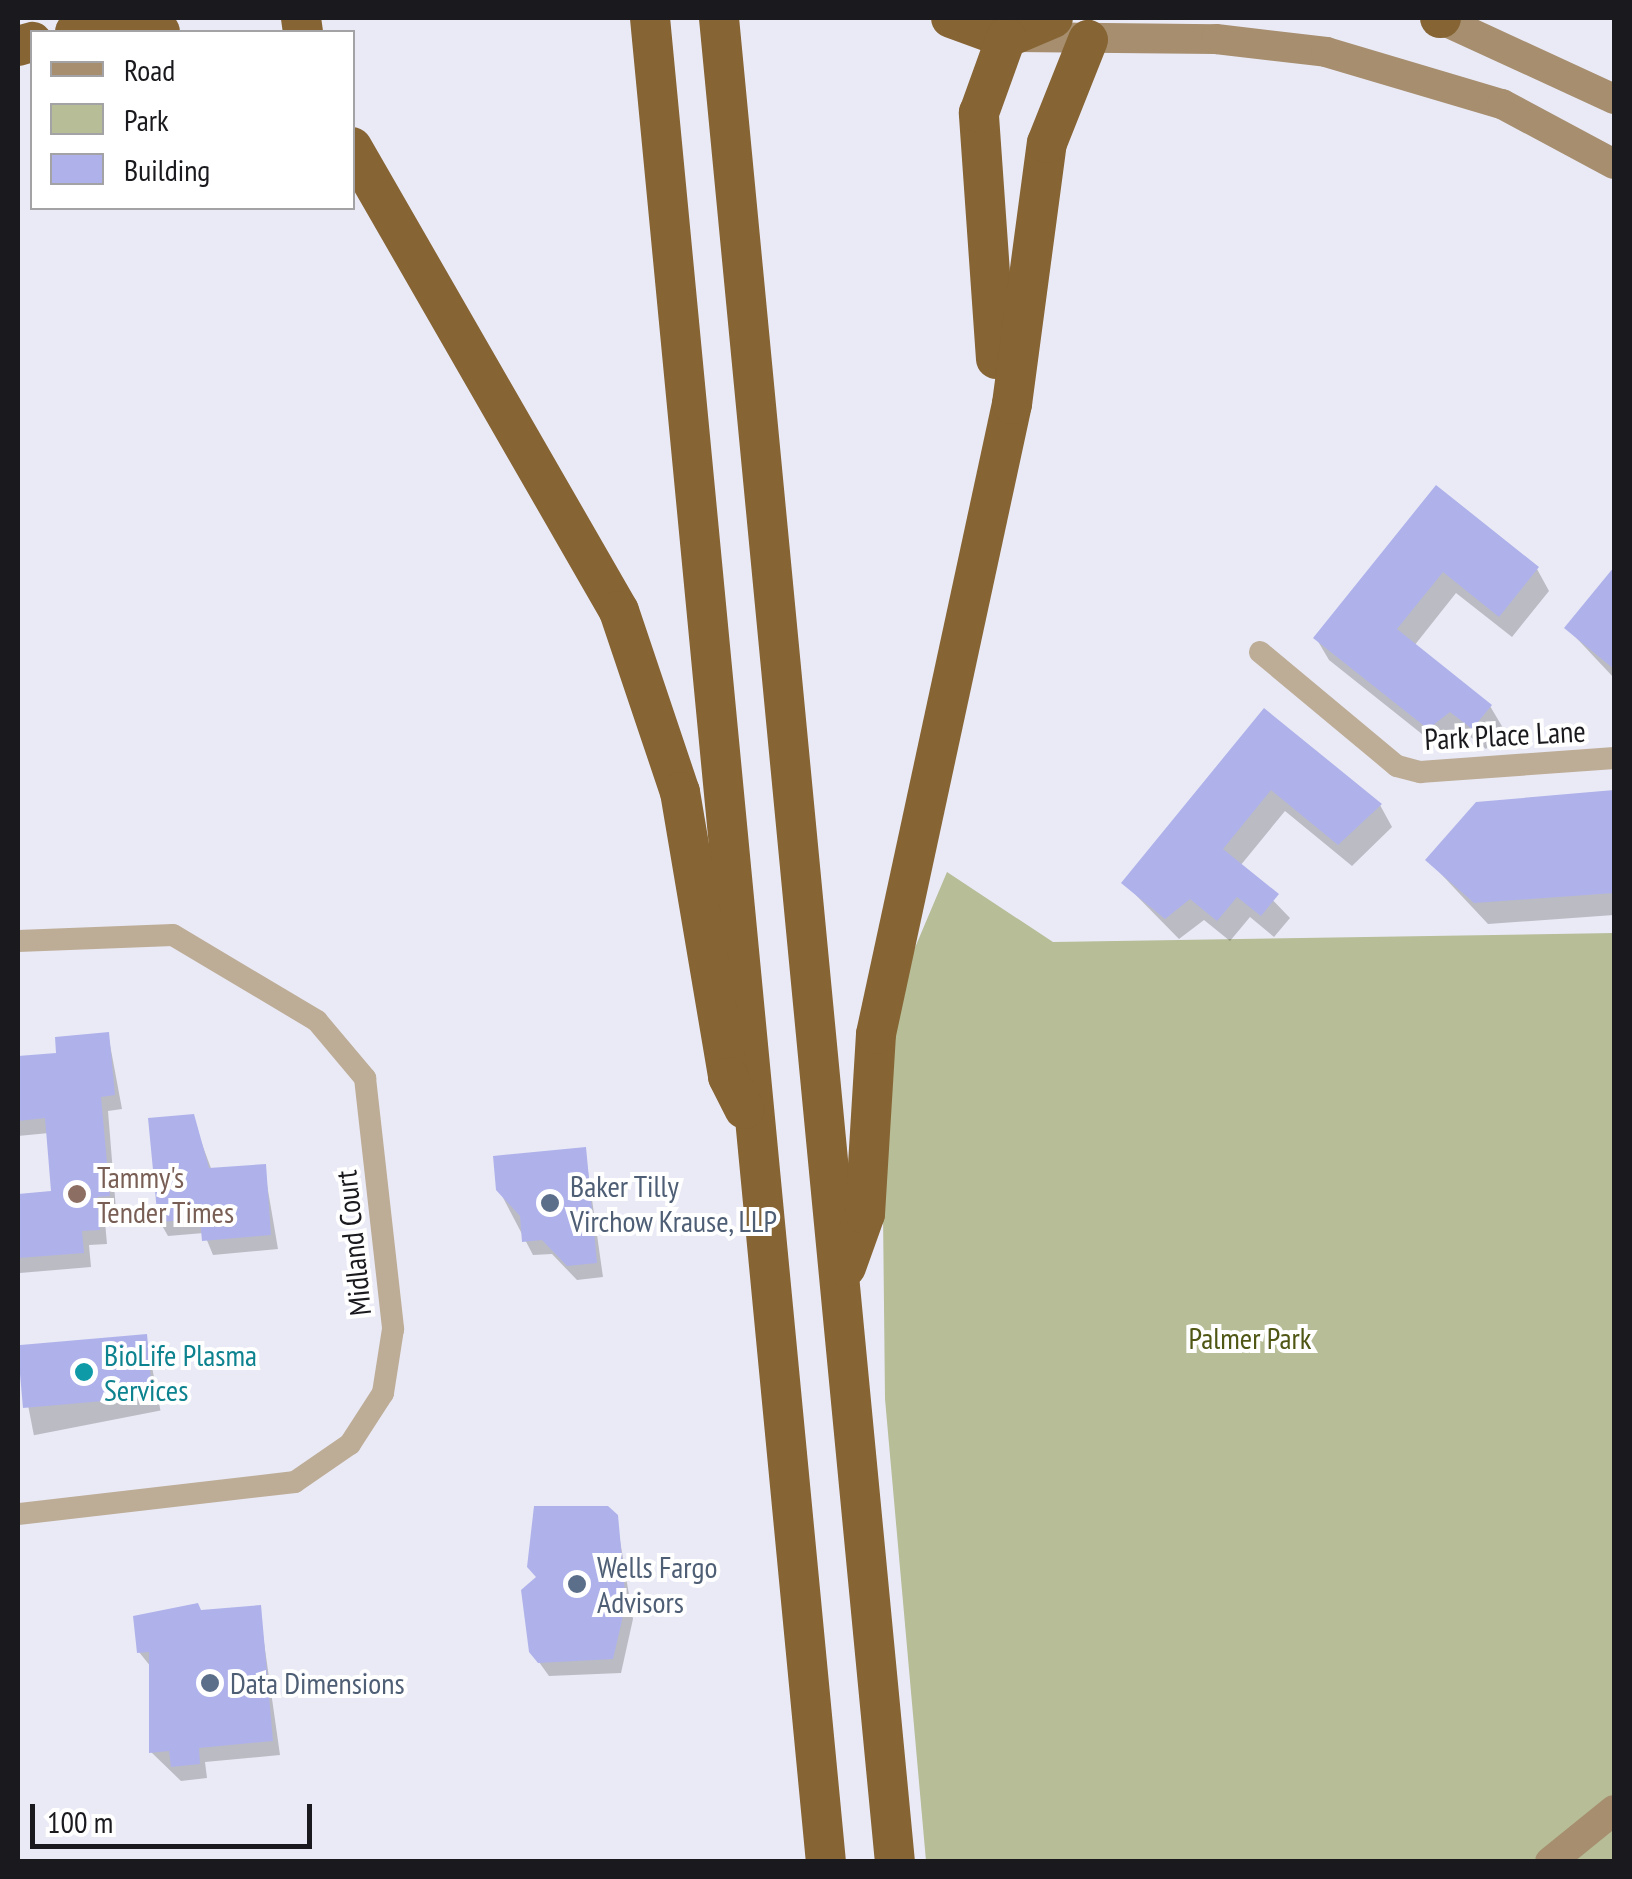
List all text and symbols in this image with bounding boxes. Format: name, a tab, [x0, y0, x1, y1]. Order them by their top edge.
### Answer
legend	[30, 30, 355, 210]
text: Road	[124, 50, 175, 89]
text: Park	[124, 100, 169, 139]
text: Building	[124, 150, 210, 189]
street label: Park Place Lane	[1423, 713, 1587, 757]
place label: Tammy's Tender Times	[97, 1159, 235, 1230]
street label: Midland Court	[327, 1168, 379, 1318]
place label: Baker Tilly Virchow Krause, LLP	[570, 1168, 780, 1238]
marker: Tammy's Tender Times	[66, 1183, 88, 1205]
marker: Baker Tilly Virchow Krause, LLP	[539, 1192, 561, 1214]
park label: Palmer Park	[1189, 1320, 1311, 1356]
place label: BioLife Plasma Services	[104, 1337, 257, 1408]
marker: BioLife Plasma Services	[73, 1361, 95, 1383]
place label: Wells Fargo Advisors	[597, 1549, 717, 1620]
marker: Wells Fargo Advisors	[566, 1573, 588, 1595]
place label: Data Dimensions	[230, 1665, 405, 1701]
marker: Data Dimensions	[199, 1672, 221, 1694]
scale bar	[35, 1784, 318, 1846]
text: 100 m	[47, 1802, 113, 1841]

